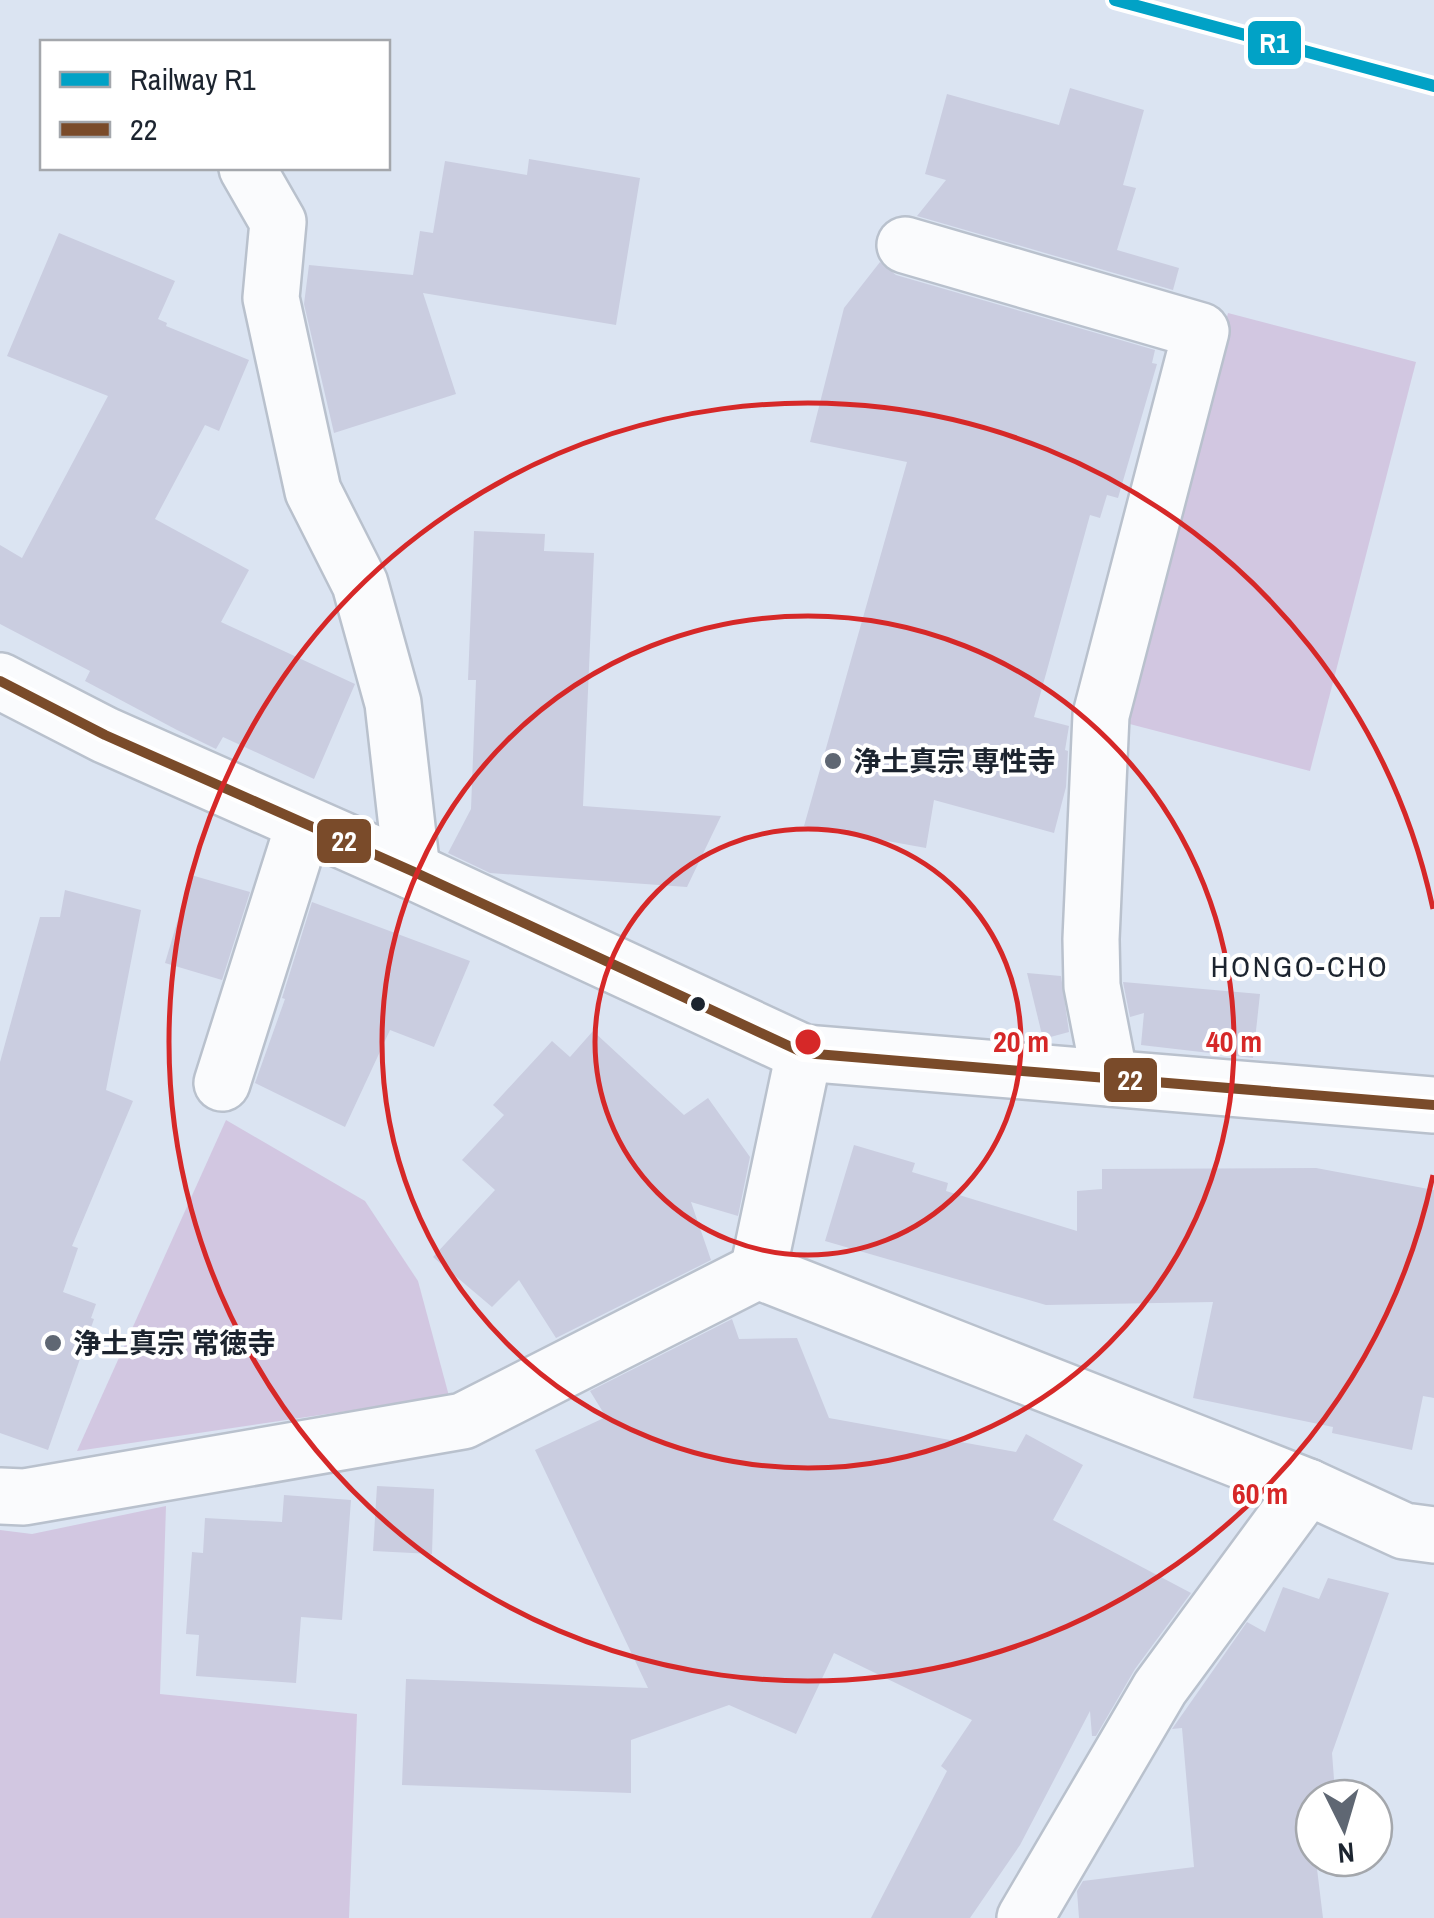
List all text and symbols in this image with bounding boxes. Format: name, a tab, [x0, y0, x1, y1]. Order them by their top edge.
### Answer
line badge: R1	[1246, 19, 1303, 67]
text: R1	[1259, 24, 1289, 62]
legend	[40, 40, 390, 170]
text: Railway R1	[130, 59, 256, 99]
text: 22	[130, 109, 157, 149]
place label: 浄土真宗 専性寺	[853, 742, 1055, 780]
marker: 浄土真宗 専性寺	[822, 750, 844, 772]
line badge: 22	[315, 817, 373, 865]
text: 22	[331, 822, 357, 860]
district label: HONGO-CHO	[1211, 946, 1389, 986]
unlabelled marker	[688, 994, 708, 1014]
text: 20 m	[993, 1021, 1049, 1061]
text: 40 m	[1206, 1021, 1262, 1061]
centre of rings	[790, 1024, 826, 1060]
line badge: 22	[1102, 1056, 1159, 1104]
text: 22	[1117, 1061, 1143, 1099]
place label: 浄土真宗 常徳寺	[73, 1324, 275, 1362]
marker: 浄土真宗 常徳寺	[42, 1332, 64, 1354]
text: 60 m	[1232, 1473, 1288, 1513]
north arrow	[1294, 1778, 1394, 1878]
text: N	[1336, 1833, 1356, 1873]

